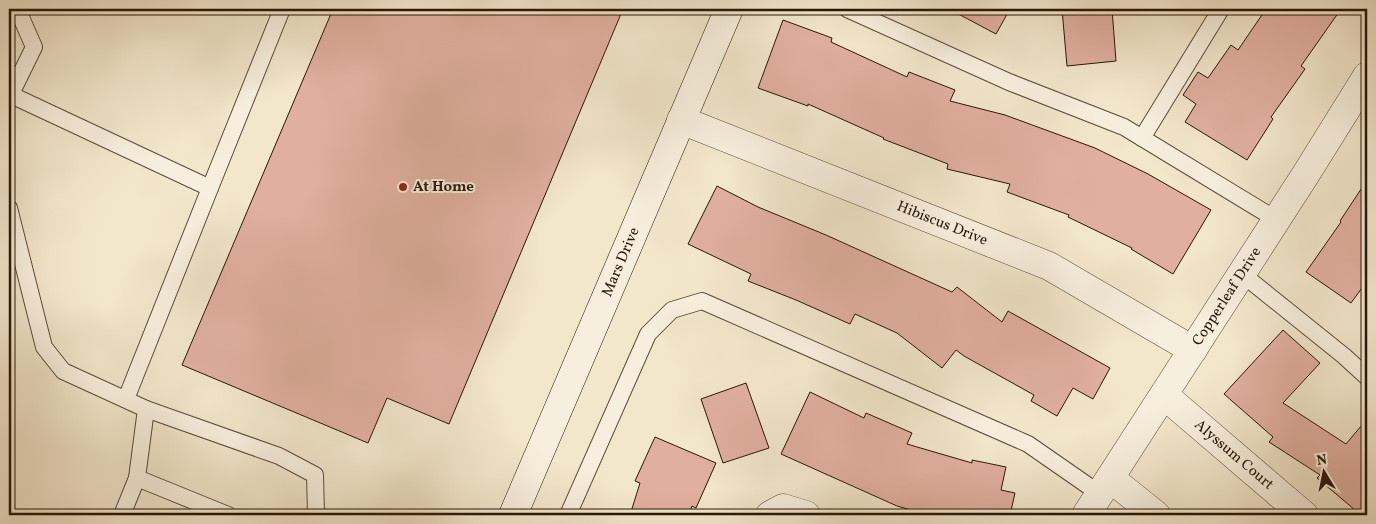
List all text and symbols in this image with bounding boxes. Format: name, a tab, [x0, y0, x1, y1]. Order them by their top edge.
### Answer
place label: At Home	[413, 177, 474, 198]
marker: At Home	[397, 181, 409, 193]
street label: Hibiscus Drive	[894, 196, 991, 251]
street label: Mars Drive	[597, 224, 645, 300]
street label: Copperleaf Drive	[1187, 243, 1267, 350]
street label: Alyssum Court	[1190, 415, 1278, 495]
north arrow	[1298, 446, 1348, 496]
text: N	[1315, 450, 1329, 471]

